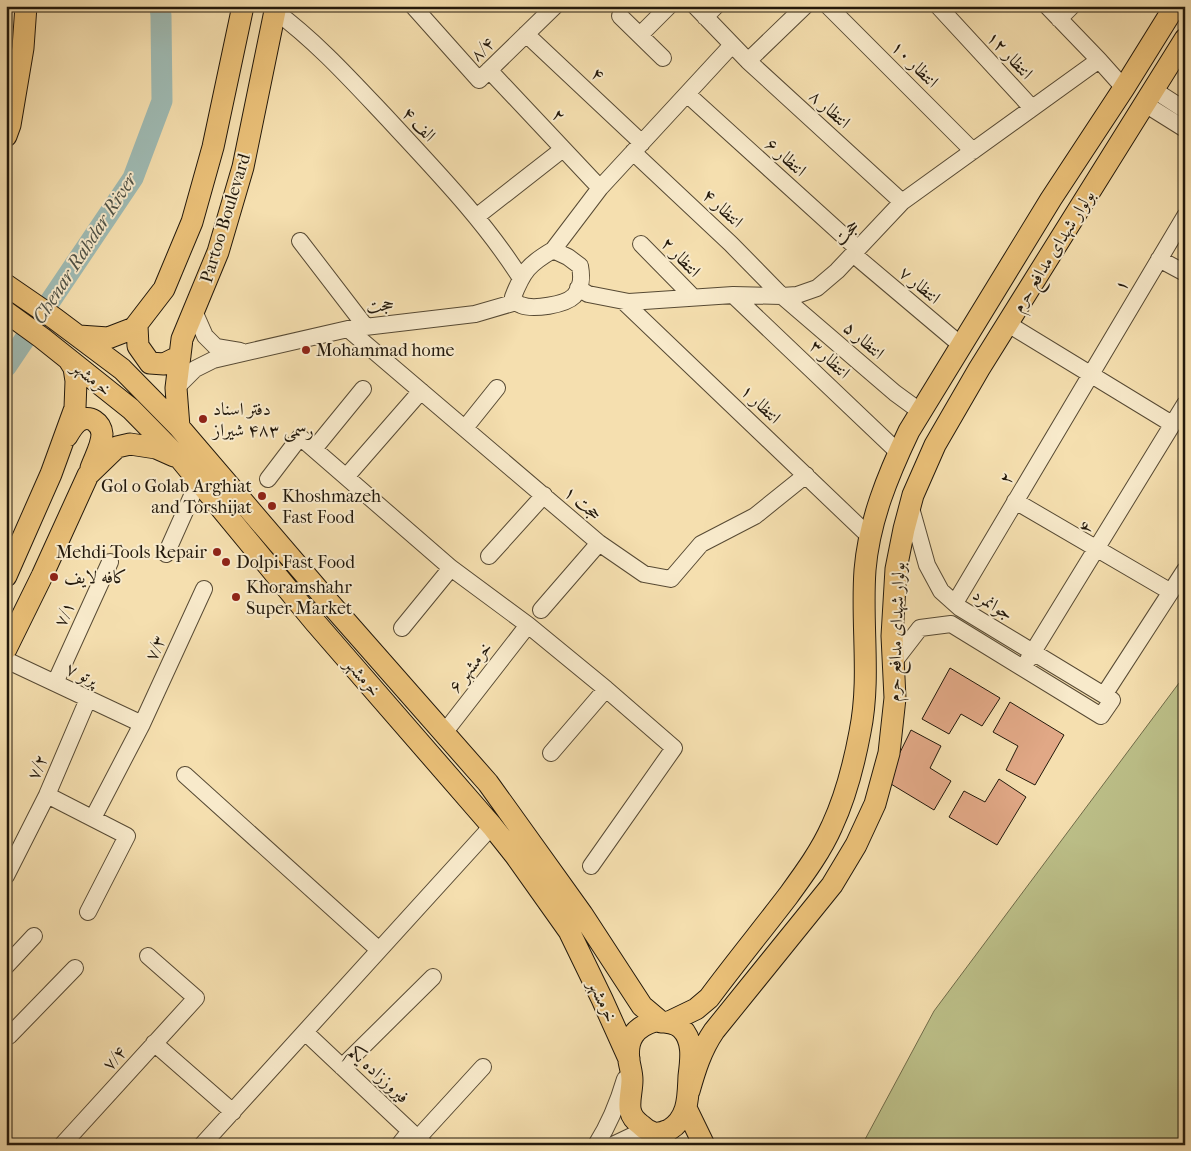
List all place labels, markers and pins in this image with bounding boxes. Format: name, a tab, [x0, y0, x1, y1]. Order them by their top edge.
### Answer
place label: Mohammad home	[316, 340, 455, 361]
marker: Mohammad home	[300, 344, 312, 356]
place label: دفتر اسناد رسمی ۴۸۳ شیراز	[211, 399, 314, 442]
marker: دفتر اسناد رسمی ۴۸۳ شیراز	[197, 413, 209, 425]
place label: Gol o Golab Arghiat and Torshijat	[101, 476, 253, 518]
place label: Khoshmazeh Fast Food	[282, 486, 381, 528]
marker: Gol o Golab Arghiat and Torshijat	[256, 490, 268, 502]
marker: Khoshmazeh Fast Food	[266, 500, 278, 512]
place label: Mehdi Tools Repair	[56, 542, 207, 563]
marker: Mehdi Tools Repair	[211, 546, 223, 558]
place label: Dolpi Fast Food	[236, 552, 355, 573]
marker: Dolpi Fast Food	[220, 556, 232, 568]
place label: کافه لایف	[64, 567, 127, 588]
marker: کافه لایف	[48, 571, 60, 583]
place label: Khoramshahr Super Market	[246, 577, 353, 619]
marker: Khoramshahr Super Market	[230, 591, 242, 603]

